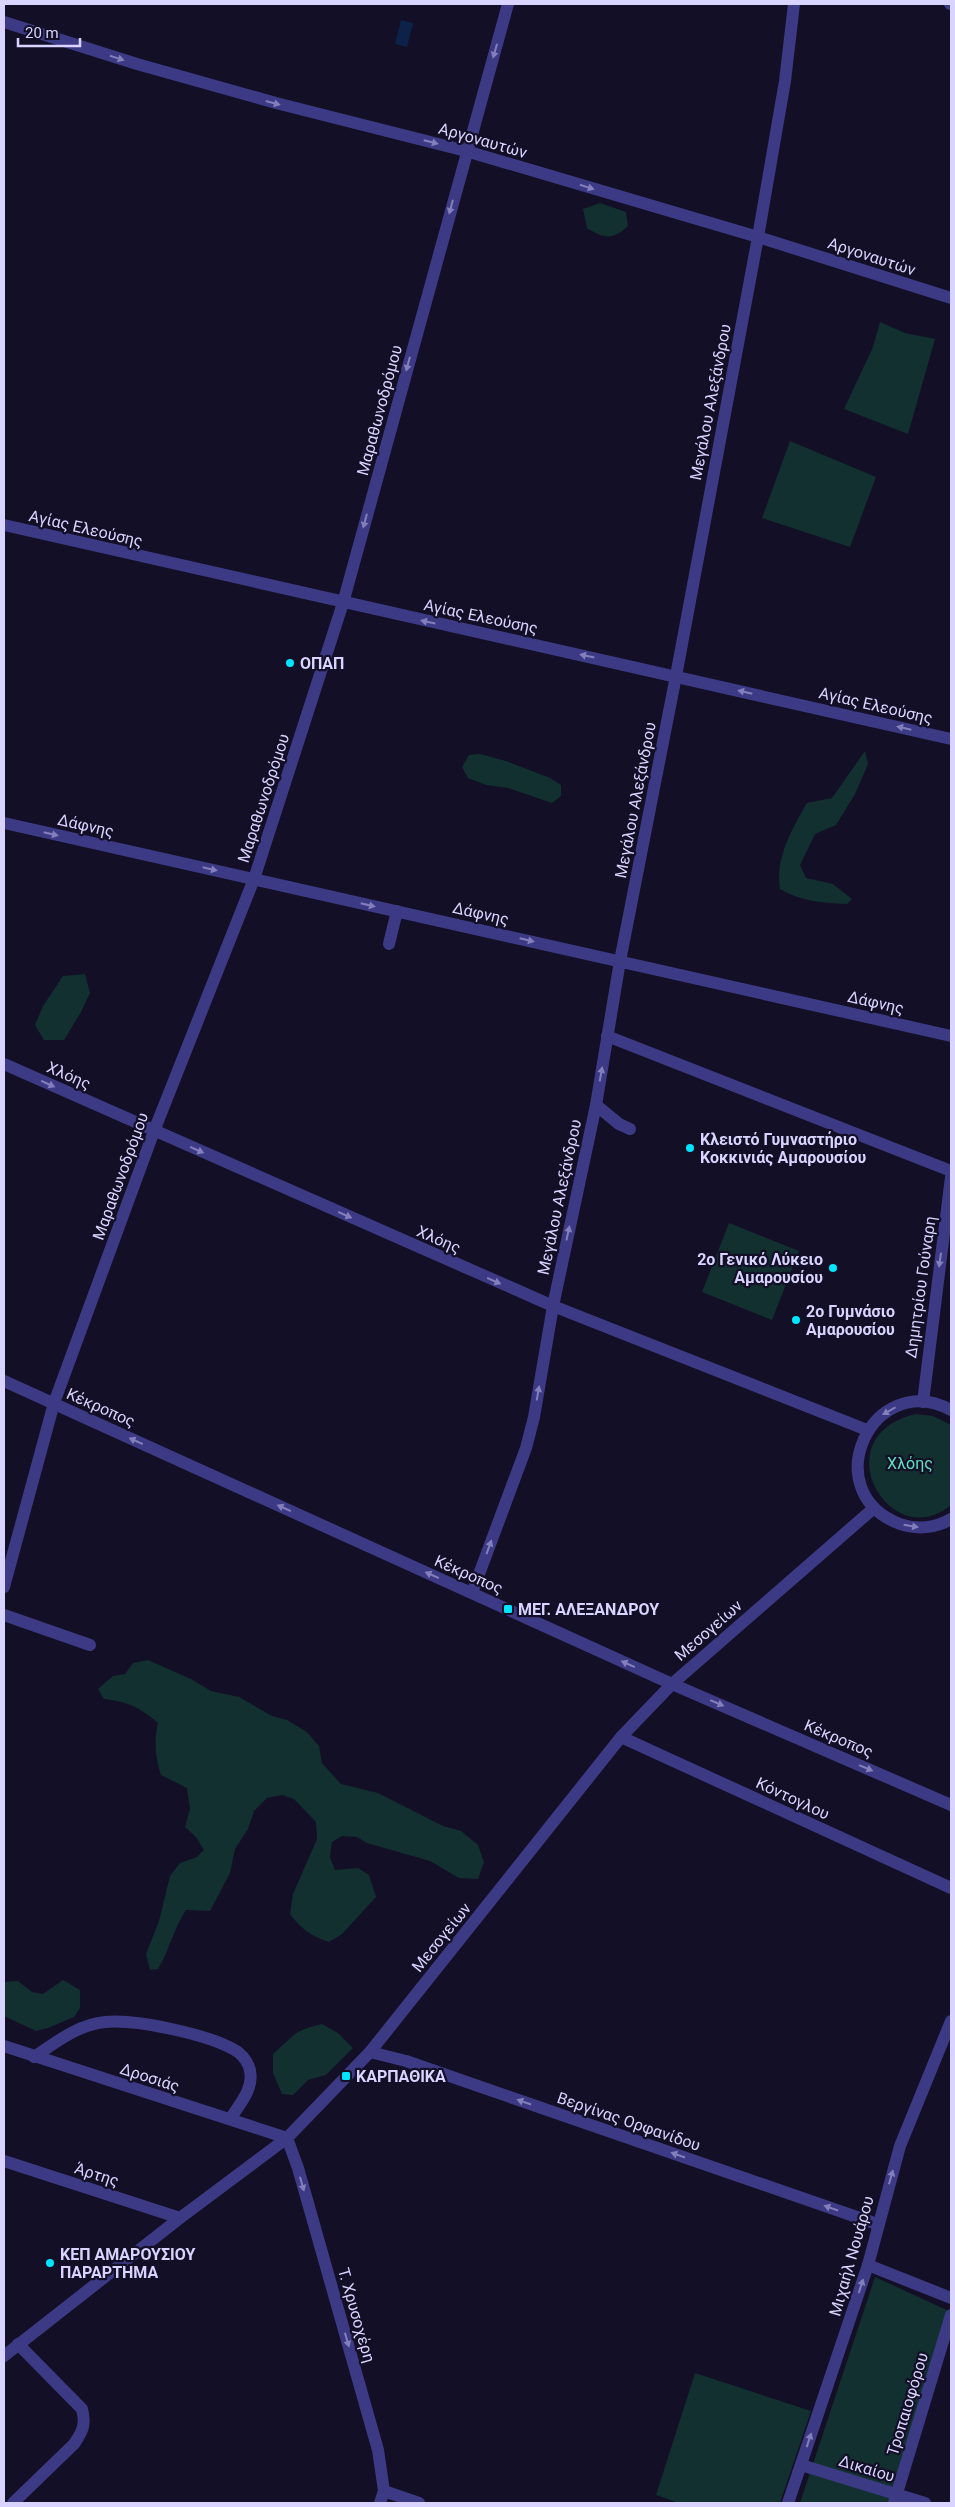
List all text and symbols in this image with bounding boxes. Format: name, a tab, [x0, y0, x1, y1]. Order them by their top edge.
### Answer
scale bar	[18, 15, 80, 47]
text: 20 m	[25, 24, 59, 42]
one-way arrow	[490, 43, 498, 58]
one-way arrow	[110, 54, 125, 62]
one-way arrow	[266, 99, 281, 107]
street label: Αργοναυτών	[436, 119, 529, 162]
one-way arrow	[423, 138, 438, 146]
one-way arrow	[580, 183, 595, 191]
one-way arrow	[447, 199, 455, 215]
street label: Αργοναυτών	[826, 233, 918, 280]
street label: Μεγάλου Αλεξάνδρου	[686, 322, 735, 482]
street label: Μαραθωνοδρόμου	[353, 343, 406, 477]
one-way arrow	[404, 356, 412, 371]
street label: Αγίας Ελεούσης	[27, 506, 145, 551]
one-way arrow	[361, 513, 369, 528]
street label: Αγίας Ελεούσης	[422, 595, 540, 638]
one-way arrow	[420, 617, 436, 625]
one-way arrow	[579, 652, 594, 660]
place label: ΟΠΑΠ	[300, 654, 344, 673]
marker: ΟΠΑΠ	[284, 657, 296, 669]
street label: Αγίας Ελεούσης	[817, 683, 935, 728]
one-way arrow	[738, 688, 753, 696]
street label: Μεγάλου Αλεξάνδρου	[611, 720, 660, 880]
one-way arrow	[896, 724, 911, 732]
street label: Μαραθωνοδρόμου	[234, 731, 293, 865]
street label: Δάφνης	[56, 810, 116, 841]
one-way arrow	[44, 830, 60, 838]
one-way arrow	[202, 865, 217, 873]
street label: Δάφνης	[451, 898, 511, 929]
one-way arrow	[361, 901, 376, 909]
one-way arrow	[519, 936, 535, 944]
street label: Δάφνης	[846, 987, 906, 1018]
street label: Χλόης	[44, 1057, 94, 1093]
one-way arrow	[597, 1066, 605, 1082]
one-way arrow	[41, 1080, 55, 1088]
street label: Μαραθωνοδρόμου	[89, 1110, 152, 1243]
street label: Μεγάλου Αλεξάνδρου	[534, 1118, 585, 1277]
place label: Κλειστό Γυμναστήριο Κοκκινιάς Αμαρουσίου	[700, 1130, 867, 1167]
marker: Κλειστό Γυμναστήριο Κοκκινιάς Αμαρουσίου	[684, 1142, 696, 1154]
one-way arrow	[190, 1147, 204, 1155]
one-way arrow	[338, 1212, 352, 1220]
street label: Δημητρίου Γούναρη	[901, 1215, 940, 1359]
street label: Χλόης	[414, 1221, 464, 1257]
one-way arrow	[564, 1226, 572, 1241]
place label: 2ο Γενικό Λύκειο Αμαρουσίου	[697, 1250, 823, 1287]
one-way arrow	[936, 1253, 944, 1269]
marker: 2ο Γενικό Λύκειο Αμαρουσίου	[827, 1262, 839, 1274]
one-way arrow	[487, 1277, 501, 1285]
place label: 2ο Γυμνάσιο Αμαρουσίου	[806, 1302, 895, 1339]
marker: 2ο Γυμνάσιο Αμαρουσίου	[790, 1314, 802, 1326]
street label: Κέκροπος	[64, 1384, 138, 1431]
one-way arrow	[534, 1385, 542, 1401]
one-way arrow	[882, 1407, 895, 1416]
one-way arrow	[129, 1436, 143, 1444]
park label: Χλόης	[887, 1454, 933, 1473]
one-way arrow	[277, 1503, 291, 1511]
one-way arrow	[903, 1522, 919, 1530]
one-way arrow	[486, 1540, 493, 1555]
street label: Κέκροπος	[432, 1551, 506, 1598]
one-way arrow	[425, 1571, 439, 1579]
street label: Μεσογείων	[671, 1596, 746, 1665]
place label: ΜΕΓ. ΑΛΕΞΑΝΔΡΟΥ	[518, 1600, 659, 1619]
marker: ΜΕΓ. ΑΛΕΞΑΝΔΡΟΥ	[502, 1603, 514, 1615]
one-way arrow	[621, 1659, 635, 1667]
one-way arrow	[710, 1700, 724, 1708]
street label: Κέκροπος	[801, 1715, 876, 1761]
one-way arrow	[859, 1764, 873, 1772]
street label: Κόντογλου	[753, 1773, 832, 1824]
street label: Μεσογείων	[408, 1899, 475, 1976]
street label: Δροσιάς	[118, 2059, 182, 2096]
place label: ΚΑΡΠΑΘΙΚΑ	[356, 2067, 446, 2086]
marker: ΚΑΡΠΑΘΙΚΑ	[340, 2070, 352, 2082]
street label: Βεργίνας Ορφανίδου	[555, 2088, 703, 2155]
one-way arrow	[516, 2098, 531, 2106]
one-way arrow	[670, 2151, 685, 2158]
street label: Άρτης	[72, 2158, 121, 2191]
one-way arrow	[888, 2169, 896, 2184]
one-way arrow	[299, 2176, 307, 2191]
street label: Μιχαήλ Νουάρου	[825, 2194, 878, 2318]
one-way arrow	[823, 2204, 838, 2212]
place label: ΚΕΠ ΑΜΑΡΟΥΣΙΟΥ ΠΑΡΑΡΤΗΜΑ	[60, 2245, 195, 2282]
marker: ΚΕΠ ΑΜΑΡΟΥΣΙΟΥ ΠΑΡΑΡΤΗΜΑ	[44, 2257, 56, 2269]
street label: Τ. Χρυσοχέρη	[334, 2266, 379, 2365]
one-way arrow	[857, 2279, 865, 2294]
one-way arrow	[343, 2333, 351, 2348]
street label: Τροπαιοφόρου	[883, 2350, 932, 2458]
one-way arrow	[806, 2433, 813, 2448]
street label: Δικαίου	[837, 2451, 897, 2486]

